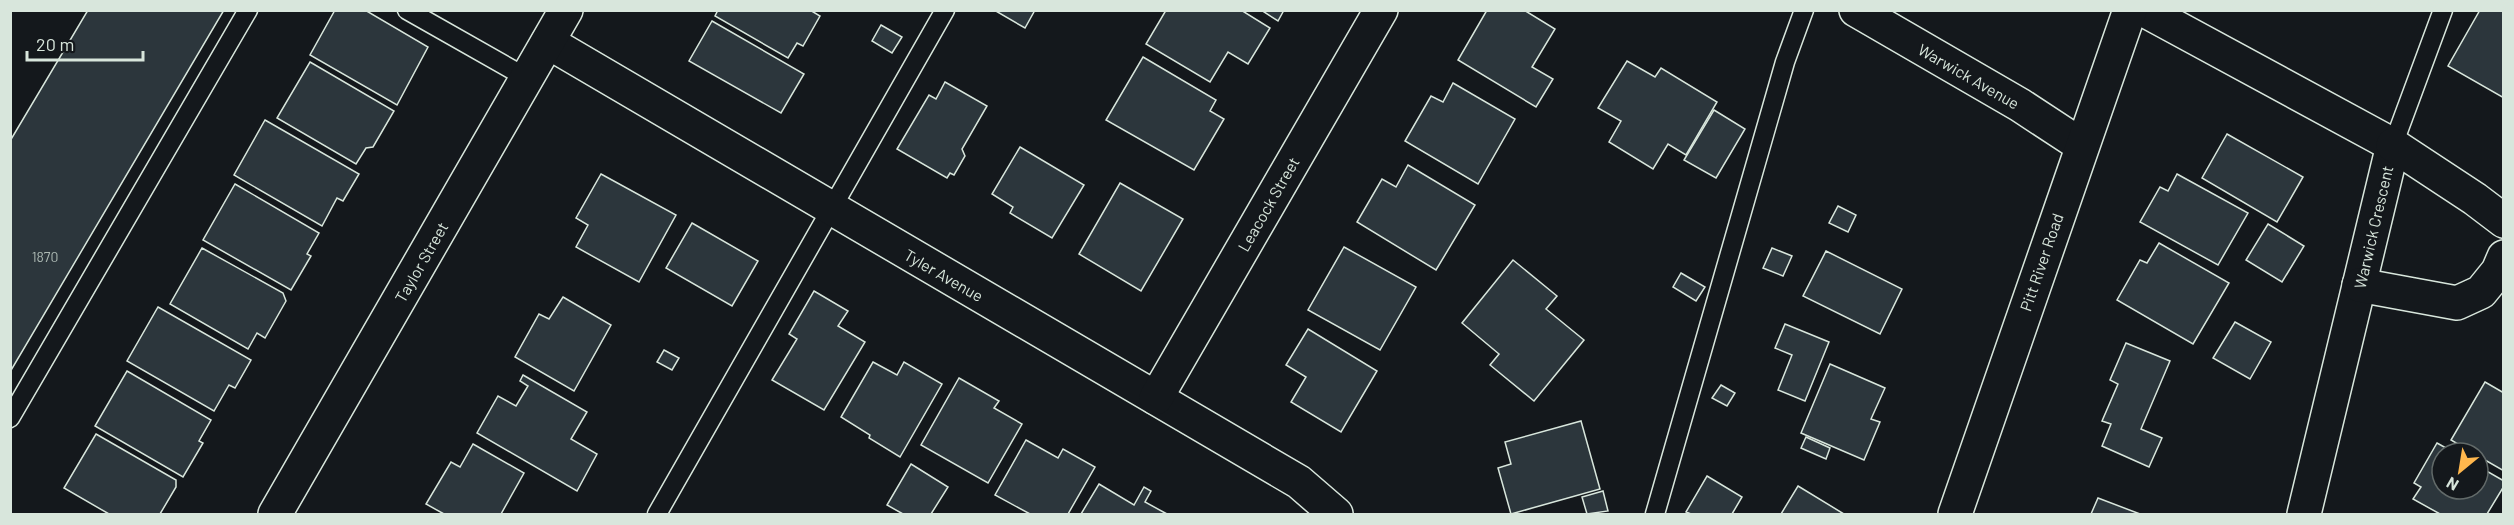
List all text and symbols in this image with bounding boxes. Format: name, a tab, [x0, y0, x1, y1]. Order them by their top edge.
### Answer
scale bar	[27, 24, 142, 62]
text: 20 m	[36, 33, 74, 55]
street label: Warwick Avenue	[1915, 39, 2023, 113]
street label: Leacock Street	[1233, 153, 1303, 255]
street label: Warwick Crescent	[2350, 164, 2396, 290]
street label: Pitt River Road	[2015, 210, 2067, 314]
street label: Taylor Street	[390, 219, 452, 305]
street label: Tyler Avenue	[901, 245, 987, 305]
house number: 1870	[32, 248, 58, 265]
north arrow	[2430, 441, 2490, 501]
text: N	[2443, 474, 2462, 495]

